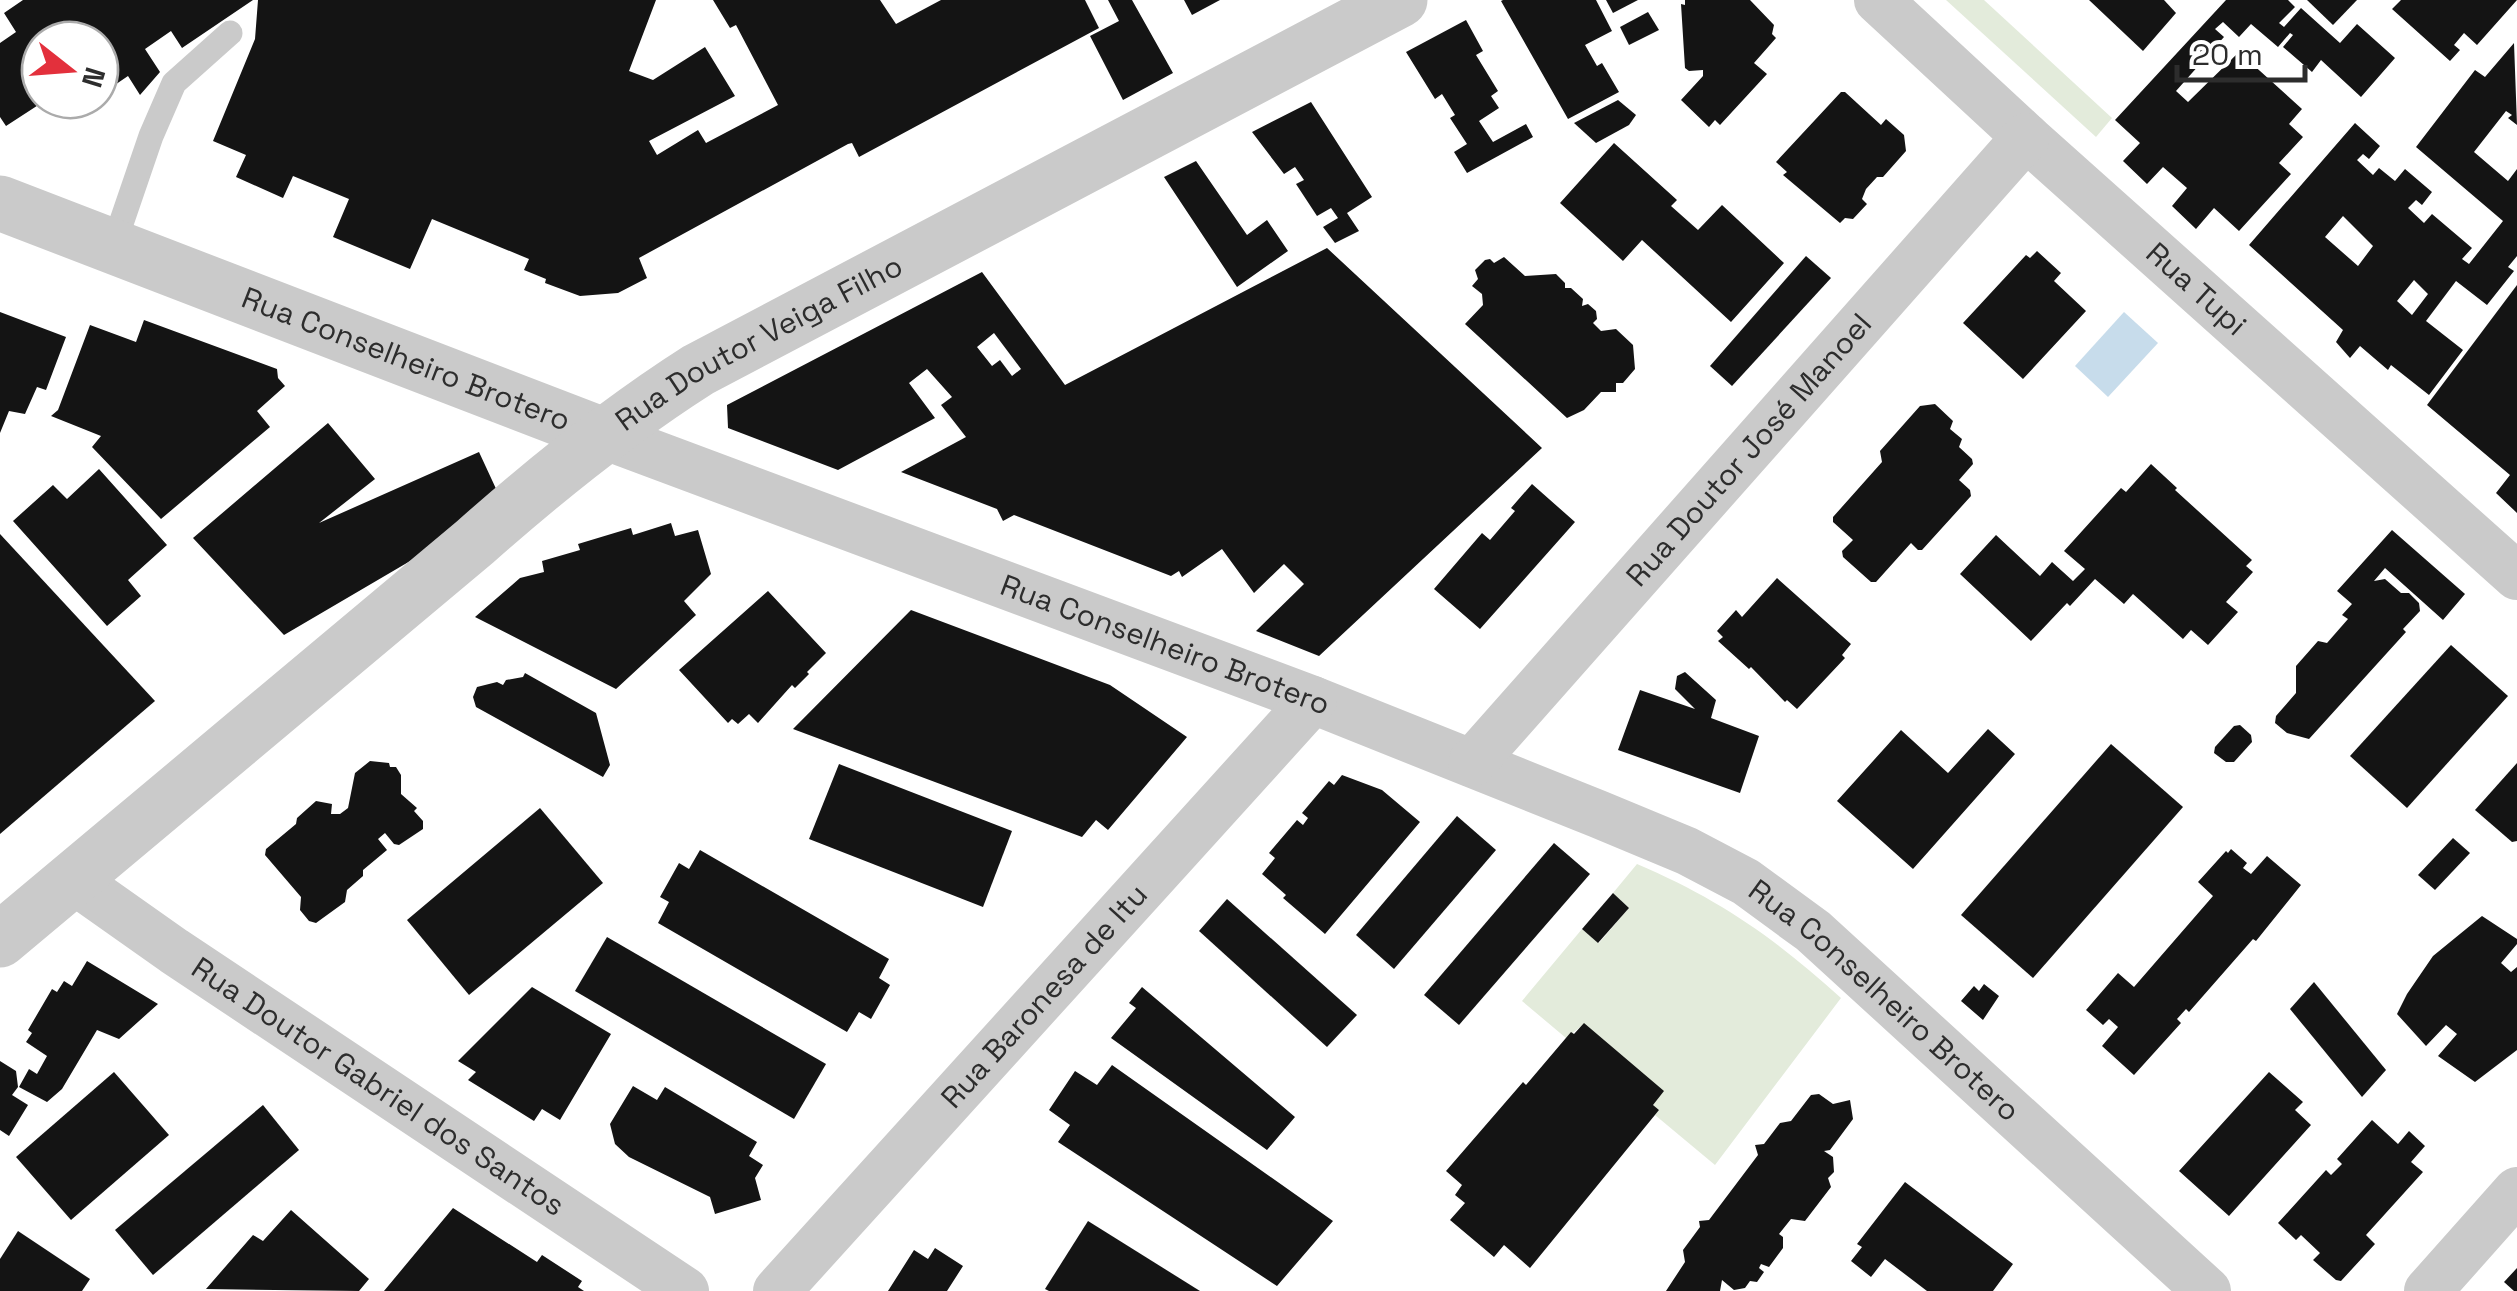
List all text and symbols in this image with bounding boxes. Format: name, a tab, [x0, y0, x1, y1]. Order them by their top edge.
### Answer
north arrow	[20, 20, 120, 120]
scale bar	[2177, 20, 2304, 82]
text: 20 m	[2192, 35, 2263, 74]
text: N	[74, 63, 114, 92]
street label: Rua Tupi	[2138, 234, 2255, 344]
street label: Rua Doutor Veiga Filho	[607, 246, 909, 440]
street label: Rua Conselheiro Brotero	[236, 278, 576, 440]
street label: Rua Doutor José Manoel	[1617, 305, 1880, 594]
street label: Rua Conselheiro Brotero	[995, 565, 1336, 724]
street label: Rua Conselheiro Brotero	[1741, 870, 2028, 1130]
street label: Rua Baronesa de Itu	[932, 875, 1156, 1116]
street label: Rua Doutor Gabriel dos Santos	[184, 948, 573, 1225]

